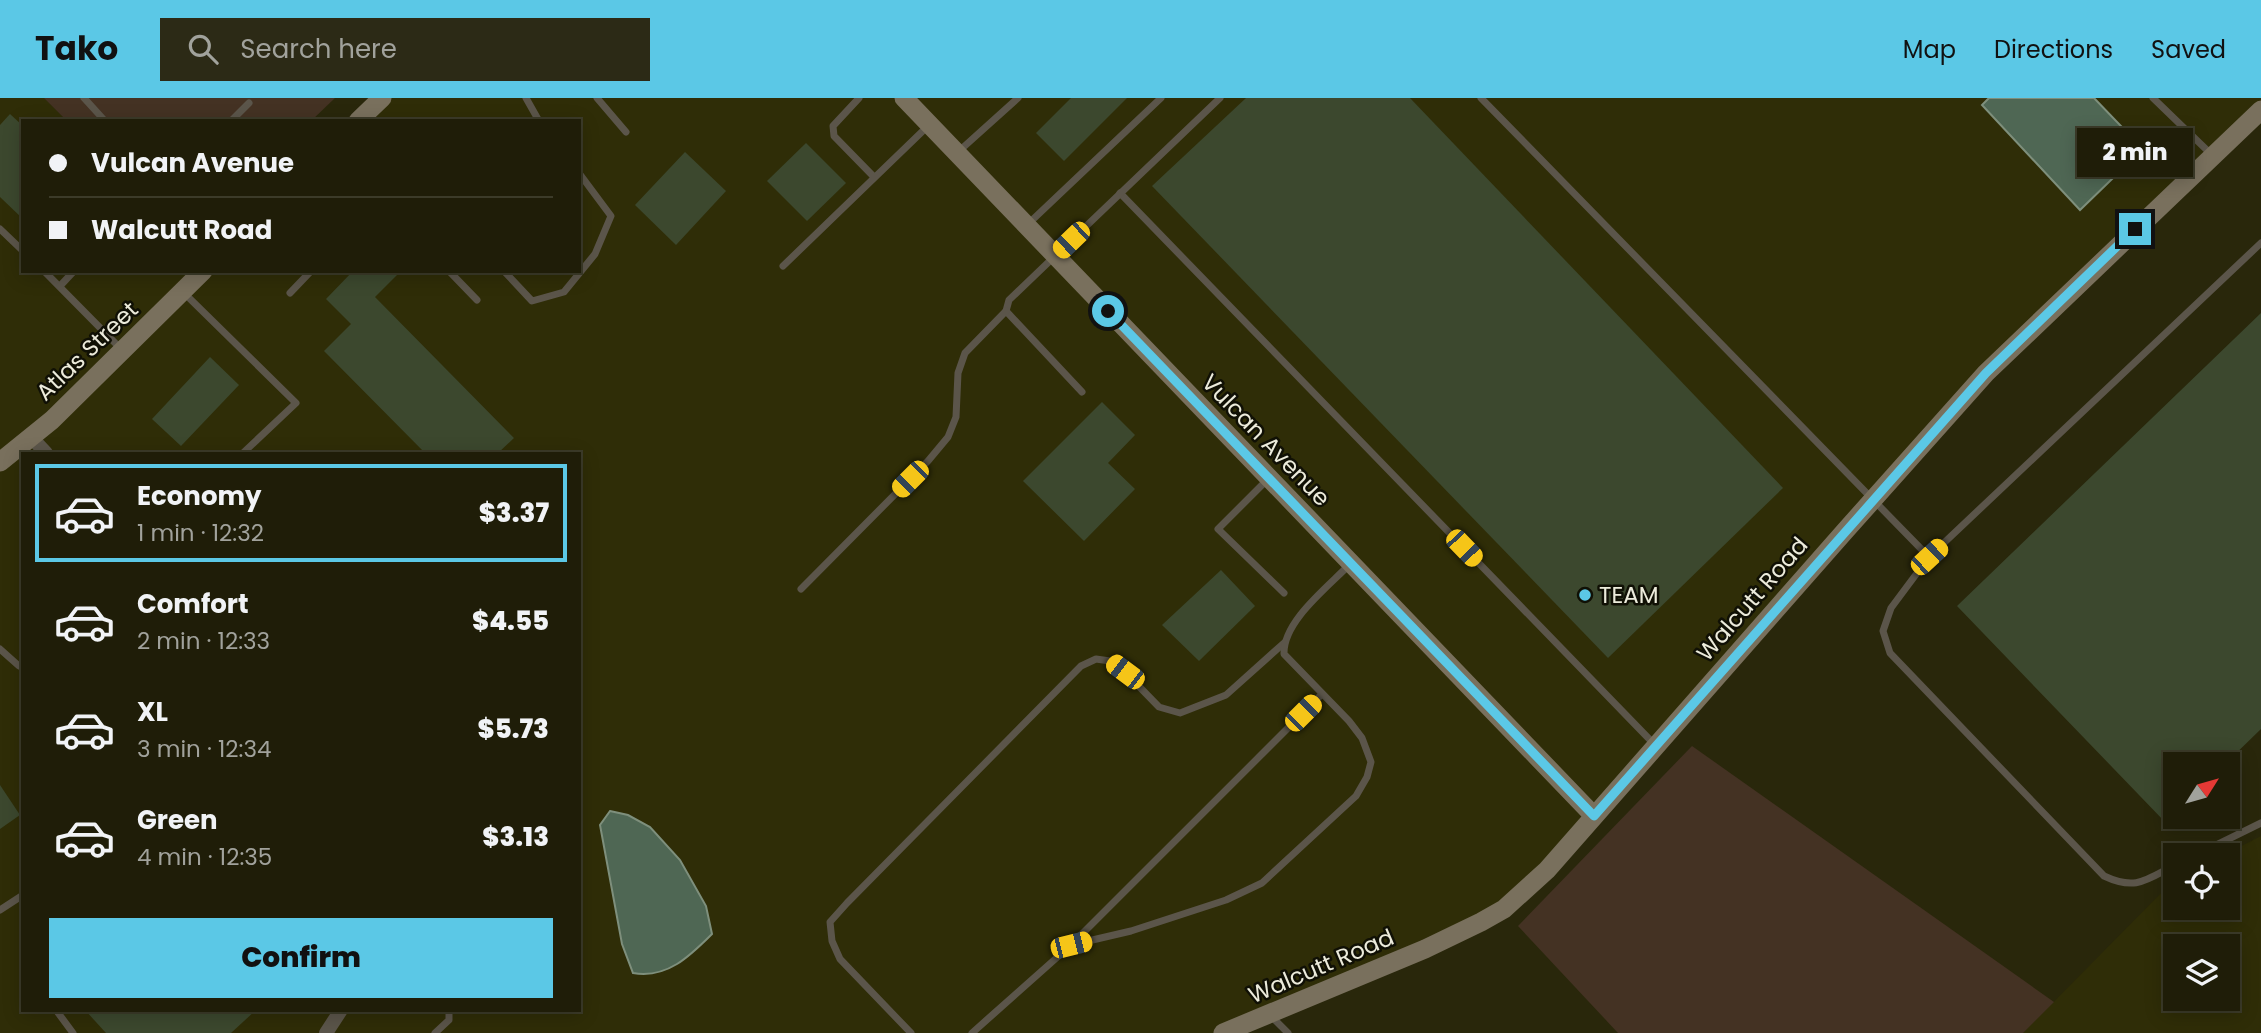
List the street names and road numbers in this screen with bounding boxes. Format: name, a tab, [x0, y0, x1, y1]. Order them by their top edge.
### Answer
street label: Atlas Street	[29, 294, 145, 408]
street label: Vulcan Avenue	[1195, 367, 1337, 513]
street label: Walcutt Road	[1689, 530, 1815, 668]
street label: Walcutt Road	[1243, 921, 1399, 1011]

